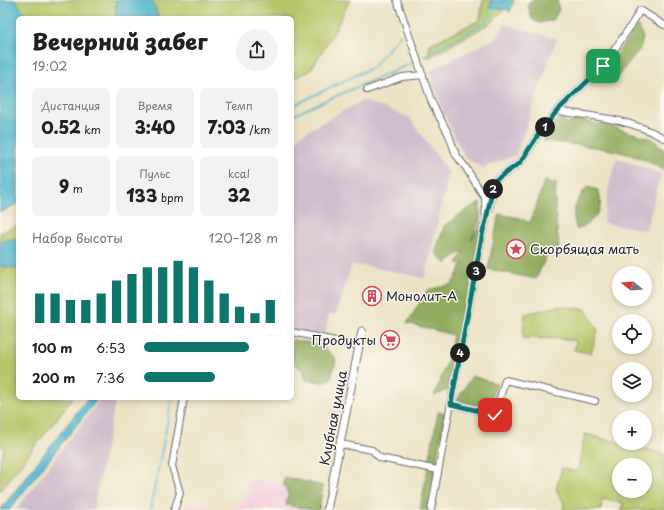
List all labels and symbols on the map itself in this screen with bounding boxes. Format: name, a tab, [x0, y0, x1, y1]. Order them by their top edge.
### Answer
pin	[586, 49, 620, 83]
pin: 1	[535, 117, 555, 137]
pin: 2	[483, 179, 503, 199]
place icon: Скорбящая мать	[505, 238, 527, 260]
place label: Скорбящая мать	[530, 239, 639, 258]
pin: 3	[466, 261, 486, 281]
north arrow	[612, 266, 652, 306]
building icon: Монолит-А	[361, 285, 383, 307]
place label: Монолит-А	[386, 286, 457, 305]
supermarket icon: Продукты	[379, 329, 401, 351]
place label: Продукты	[312, 330, 376, 349]
pin: 4	[450, 343, 470, 363]
street label: Клубная улица	[314, 368, 351, 467]
pin	[478, 398, 512, 432]

